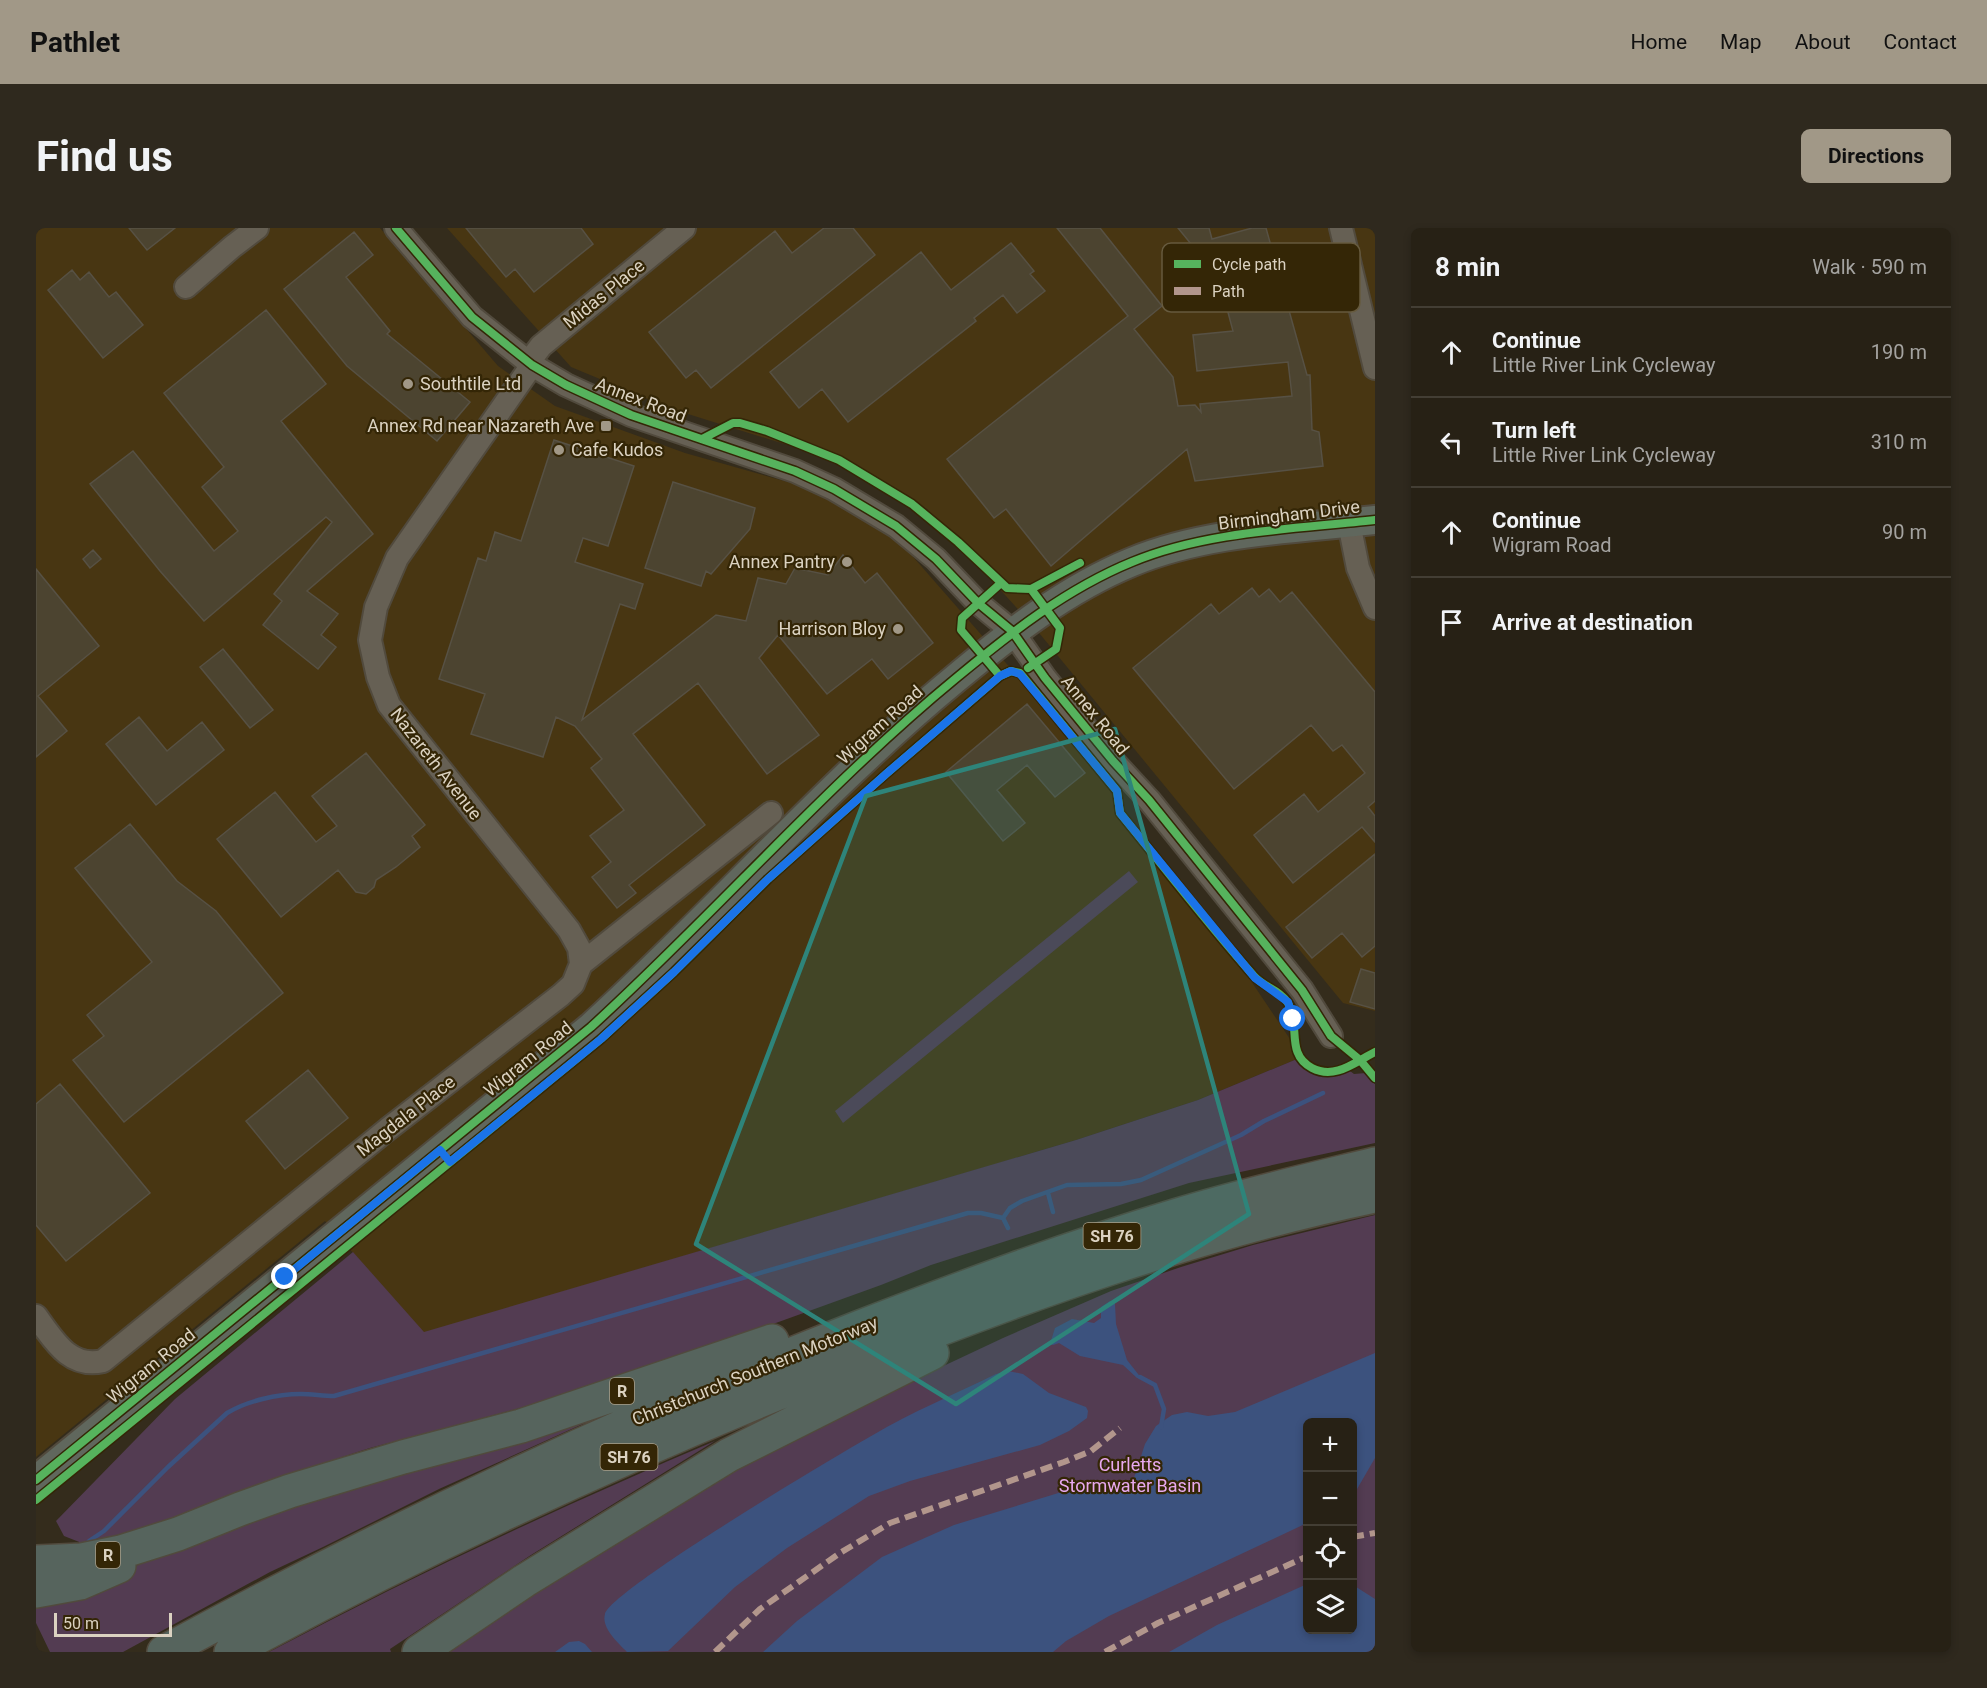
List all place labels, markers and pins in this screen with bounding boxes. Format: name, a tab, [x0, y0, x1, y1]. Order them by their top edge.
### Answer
place label: Southtile Ltd	[420, 373, 521, 394]
marker: Southtile Ltd	[401, 377, 415, 391]
place label: Annex Rd near Nazareth Ave	[367, 415, 594, 436]
marker: Annex Rd near Nazareth Ave	[599, 419, 613, 433]
place label: Cafe Kudos	[571, 439, 663, 460]
marker: Cafe Kudos	[552, 443, 566, 457]
place label: Annex Pantry	[729, 551, 835, 572]
marker: Annex Pantry	[840, 555, 854, 569]
place label: Harrison Bloy	[779, 618, 886, 639]
marker: Harrison Bloy	[891, 622, 905, 636]

